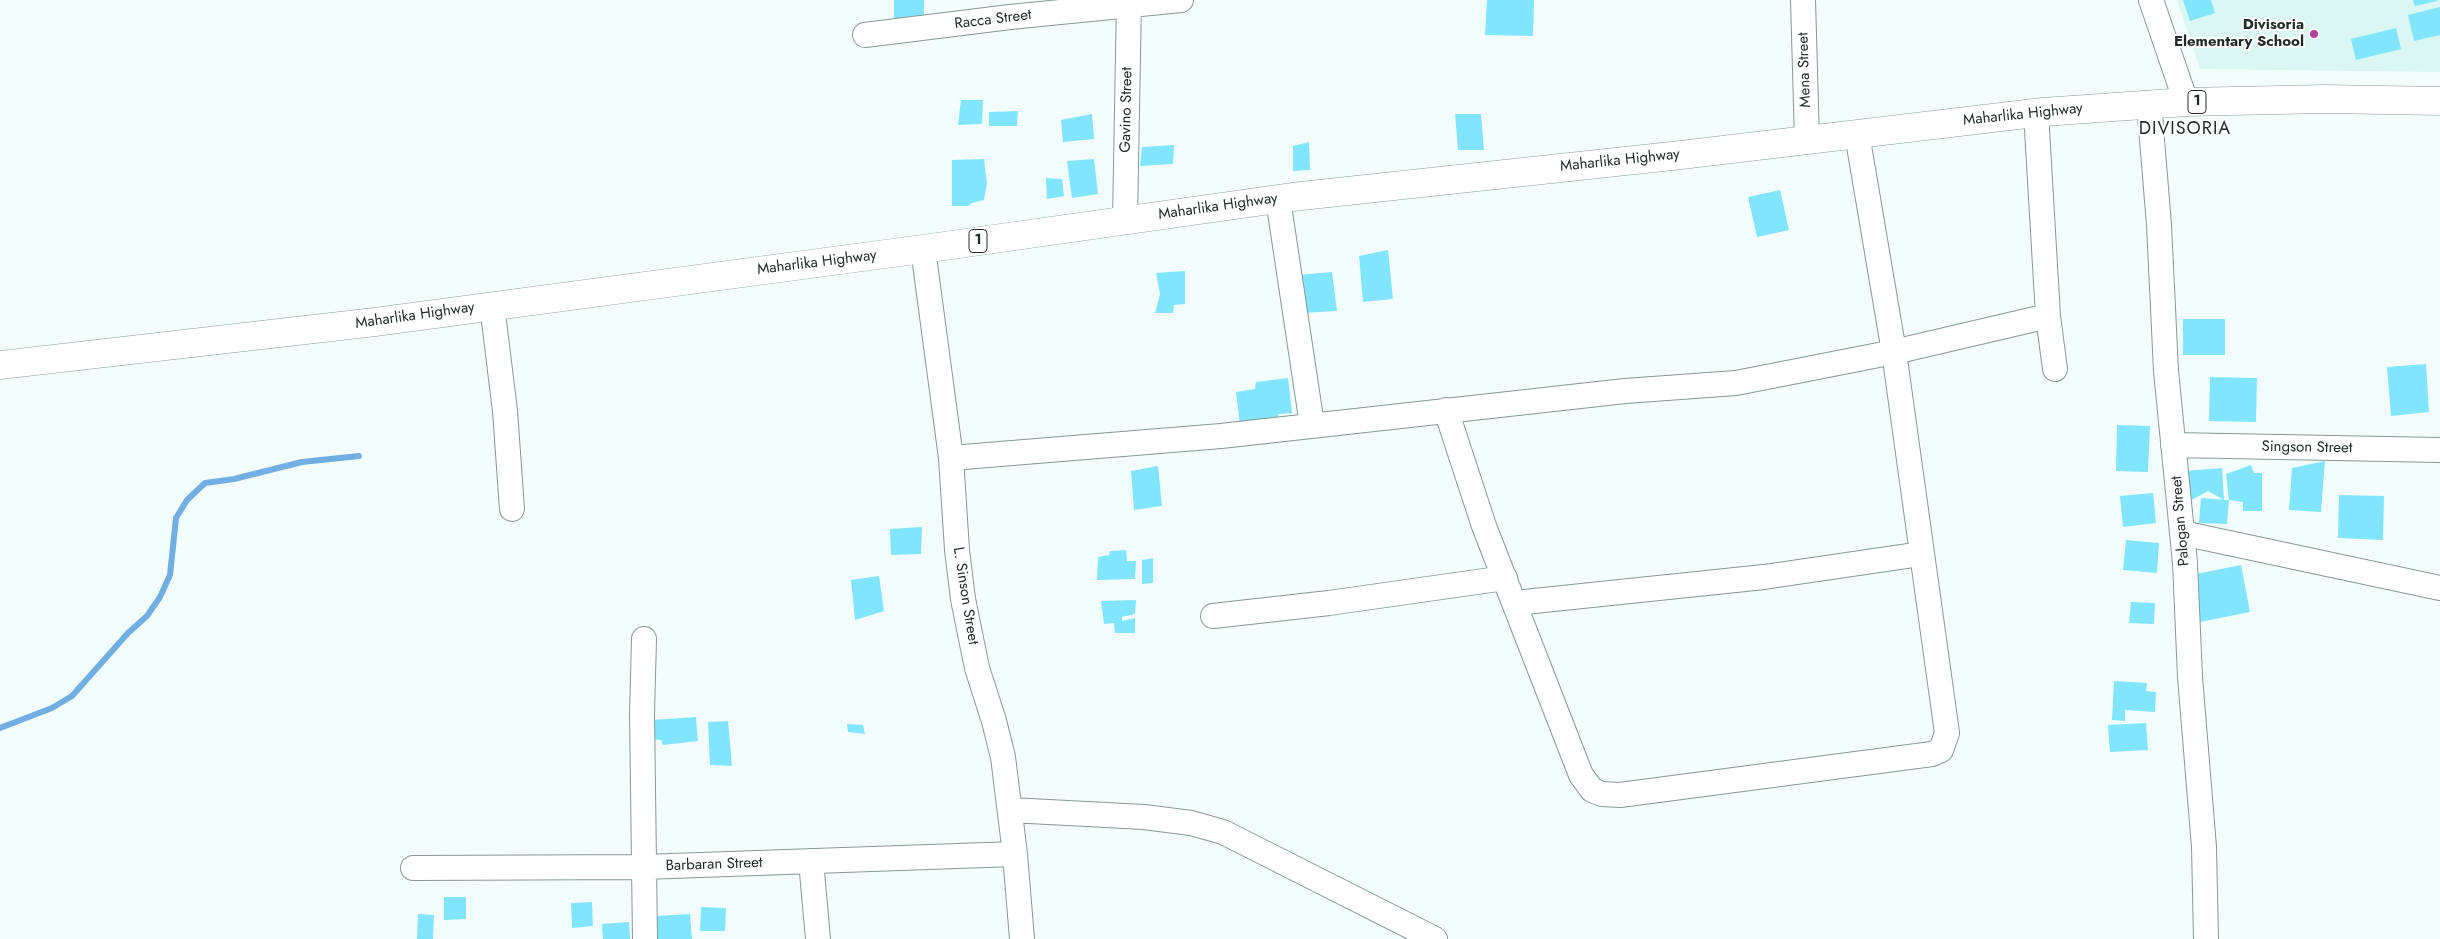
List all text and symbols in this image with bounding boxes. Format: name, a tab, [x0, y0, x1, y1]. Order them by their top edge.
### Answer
street label: Racca Street	[953, 6, 1033, 34]
place label: Divisoria Elementary School	[2174, 16, 2304, 51]
marker: Divisoria Elementary School	[2308, 28, 2320, 40]
street label: Mena Street	[1795, 32, 1815, 108]
street label: Gavino Street	[1117, 67, 1137, 153]
road number: 1	[2188, 90, 2206, 114]
street label: Maharlika Highway	[1962, 100, 2084, 130]
district label: DIVISORIA	[2138, 119, 2232, 141]
street label: Maharlika Highway	[1559, 146, 1681, 176]
street label: Maharlika Highway	[1157, 190, 1279, 224]
road number: 1	[969, 230, 987, 252]
street label: Maharlika Highway	[756, 247, 878, 279]
street label: Maharlika Highway	[354, 299, 476, 333]
street label: Singson Street	[2261, 438, 2353, 458]
street label: Palogan Street	[2168, 475, 2194, 567]
street label: L. Sinson Street	[948, 546, 982, 646]
street label: Barbaran Street	[665, 854, 763, 876]

